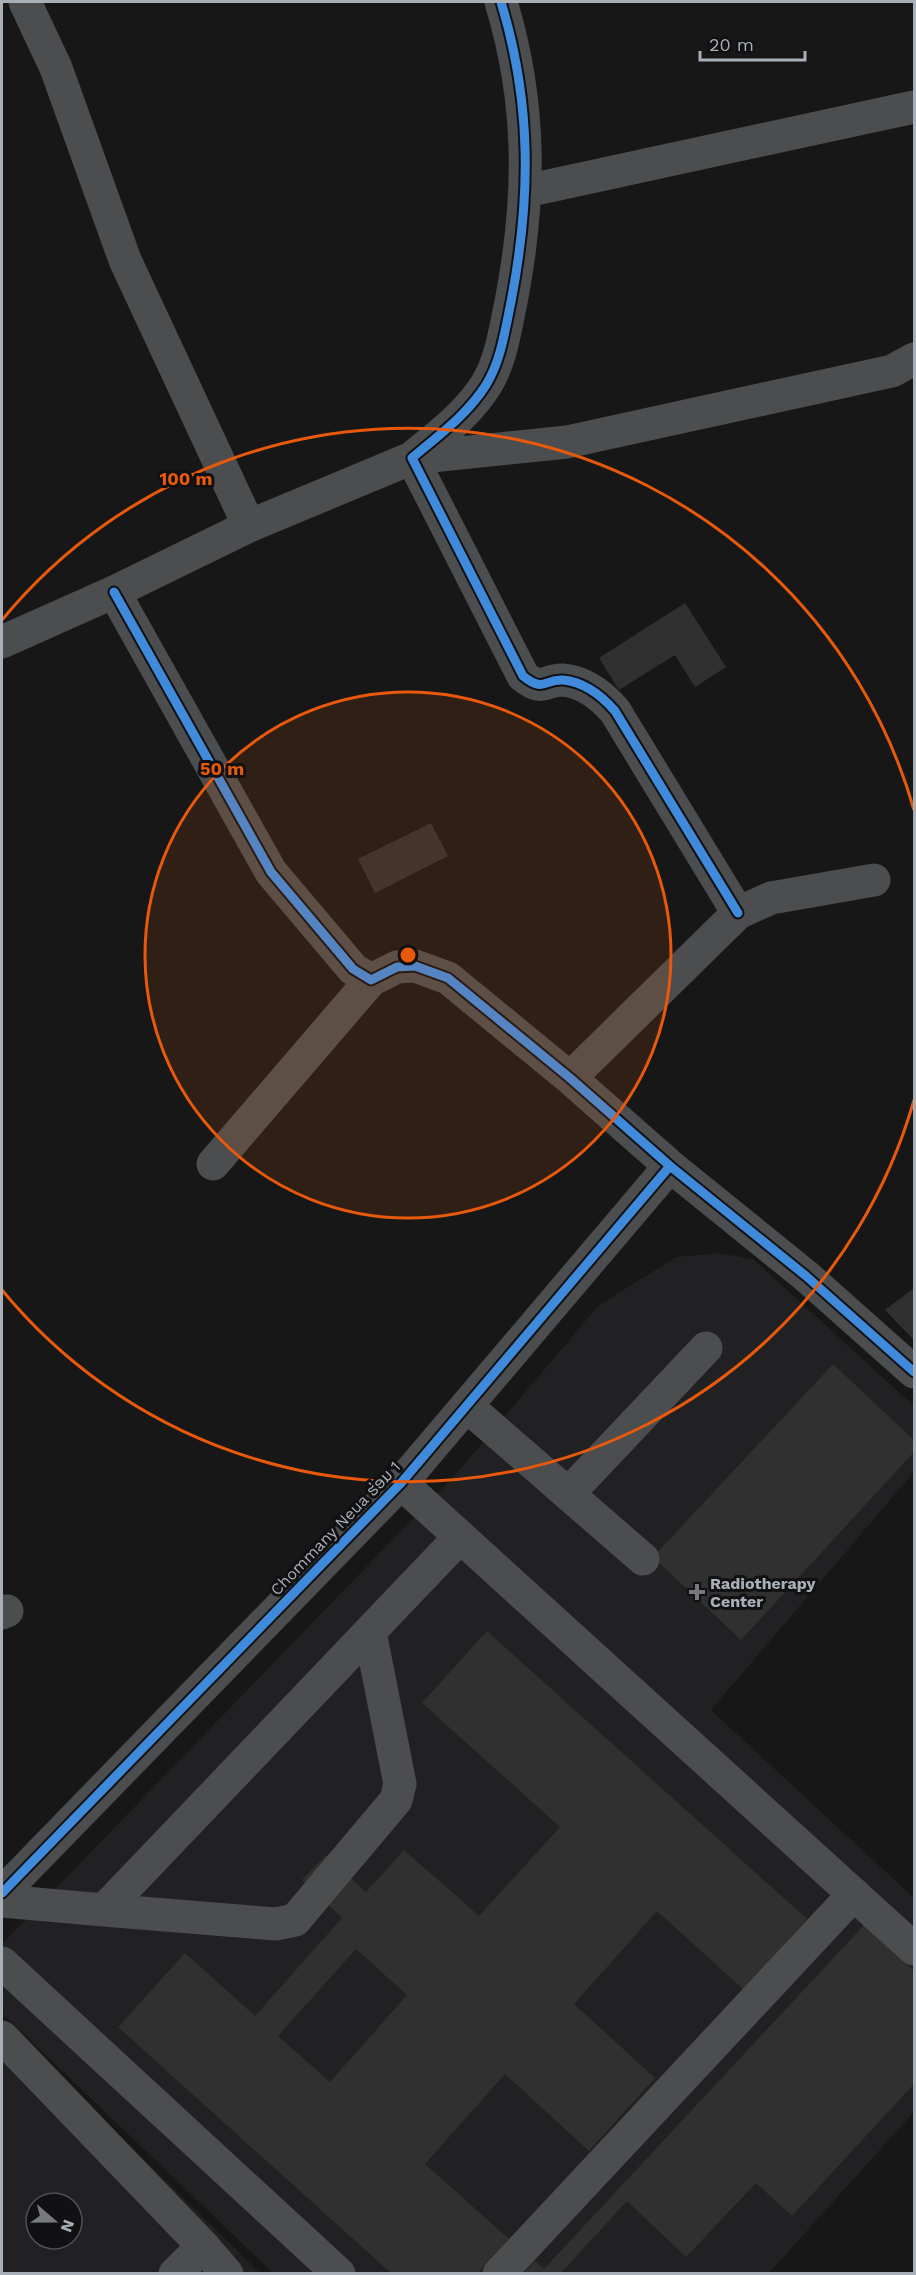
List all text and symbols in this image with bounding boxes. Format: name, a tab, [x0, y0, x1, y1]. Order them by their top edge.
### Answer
scale bar	[700, 24, 805, 62]
text: 20 m	[709, 34, 754, 55]
text: 100 m	[159, 468, 213, 489]
text: 50 m	[200, 758, 244, 779]
centre of rings	[398, 945, 418, 965]
street label: Chommany Neua ຮ່ອມ 1	[266, 1457, 404, 1599]
place label: Radiotherapy Center	[710, 1574, 816, 1611]
marker: Radiotherapy Center	[688, 1583, 706, 1601]
north arrow	[24, 2191, 84, 2251]
text: N	[57, 2217, 79, 2235]

